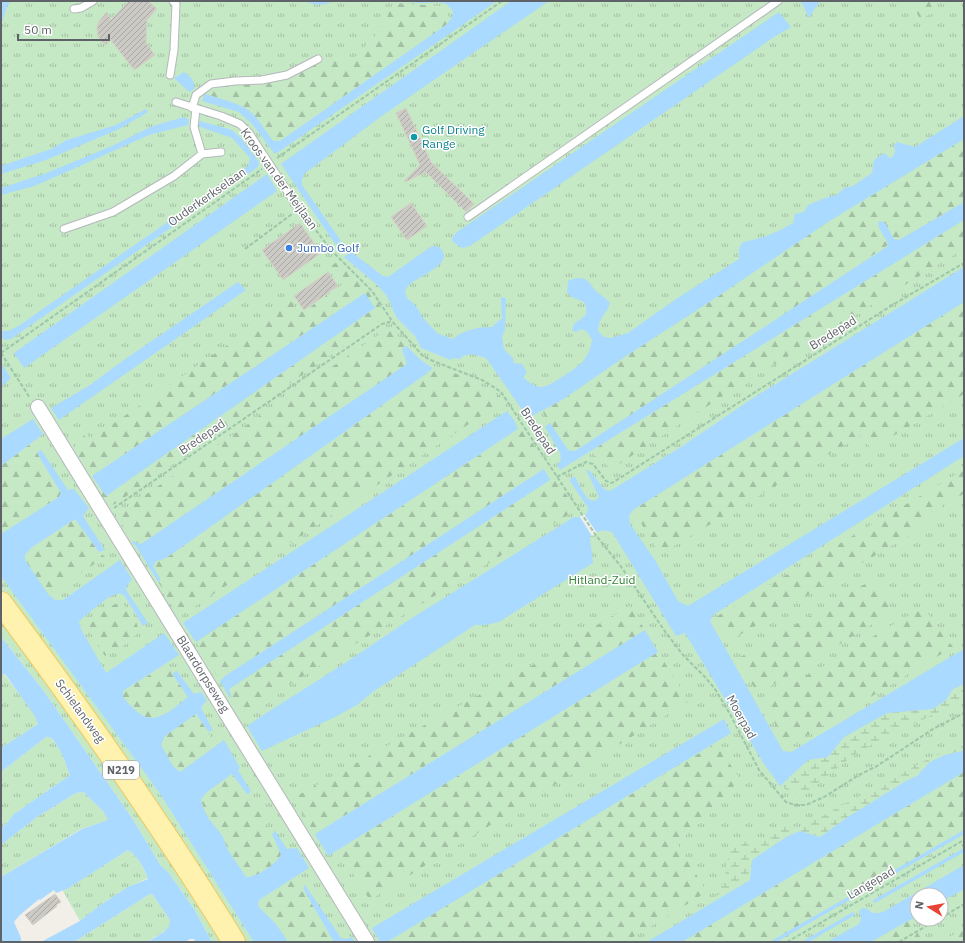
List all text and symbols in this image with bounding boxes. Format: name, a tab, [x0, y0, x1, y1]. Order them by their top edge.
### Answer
scale bar	[18, 16, 109, 42]
text: 50 m	[24, 22, 52, 37]
place label: Golf Driving Range	[422, 122, 485, 151]
street label: Kroos van der Meijlaan	[238, 125, 321, 232]
marker: Golf Driving Range	[409, 132, 419, 142]
street label: Ouderkerkselaan	[165, 164, 249, 229]
place label: Jumbo Golf	[297, 240, 359, 255]
marker: Jumbo Golf	[284, 243, 294, 253]
street label: Bredepad	[806, 312, 859, 353]
street label: Bredepad	[518, 405, 559, 457]
street label: Bredepad	[176, 416, 228, 458]
park label: Hitland-Zuid	[568, 572, 636, 587]
street label: Blaardorpseweg	[174, 633, 233, 715]
street label: Schielandweg	[52, 676, 109, 746]
street label: Moerpad	[723, 692, 760, 741]
road number: N219	[103, 761, 139, 779]
street label: Langepad	[844, 863, 897, 902]
north arrow	[909, 887, 949, 927]
text: N	[912, 900, 927, 910]

